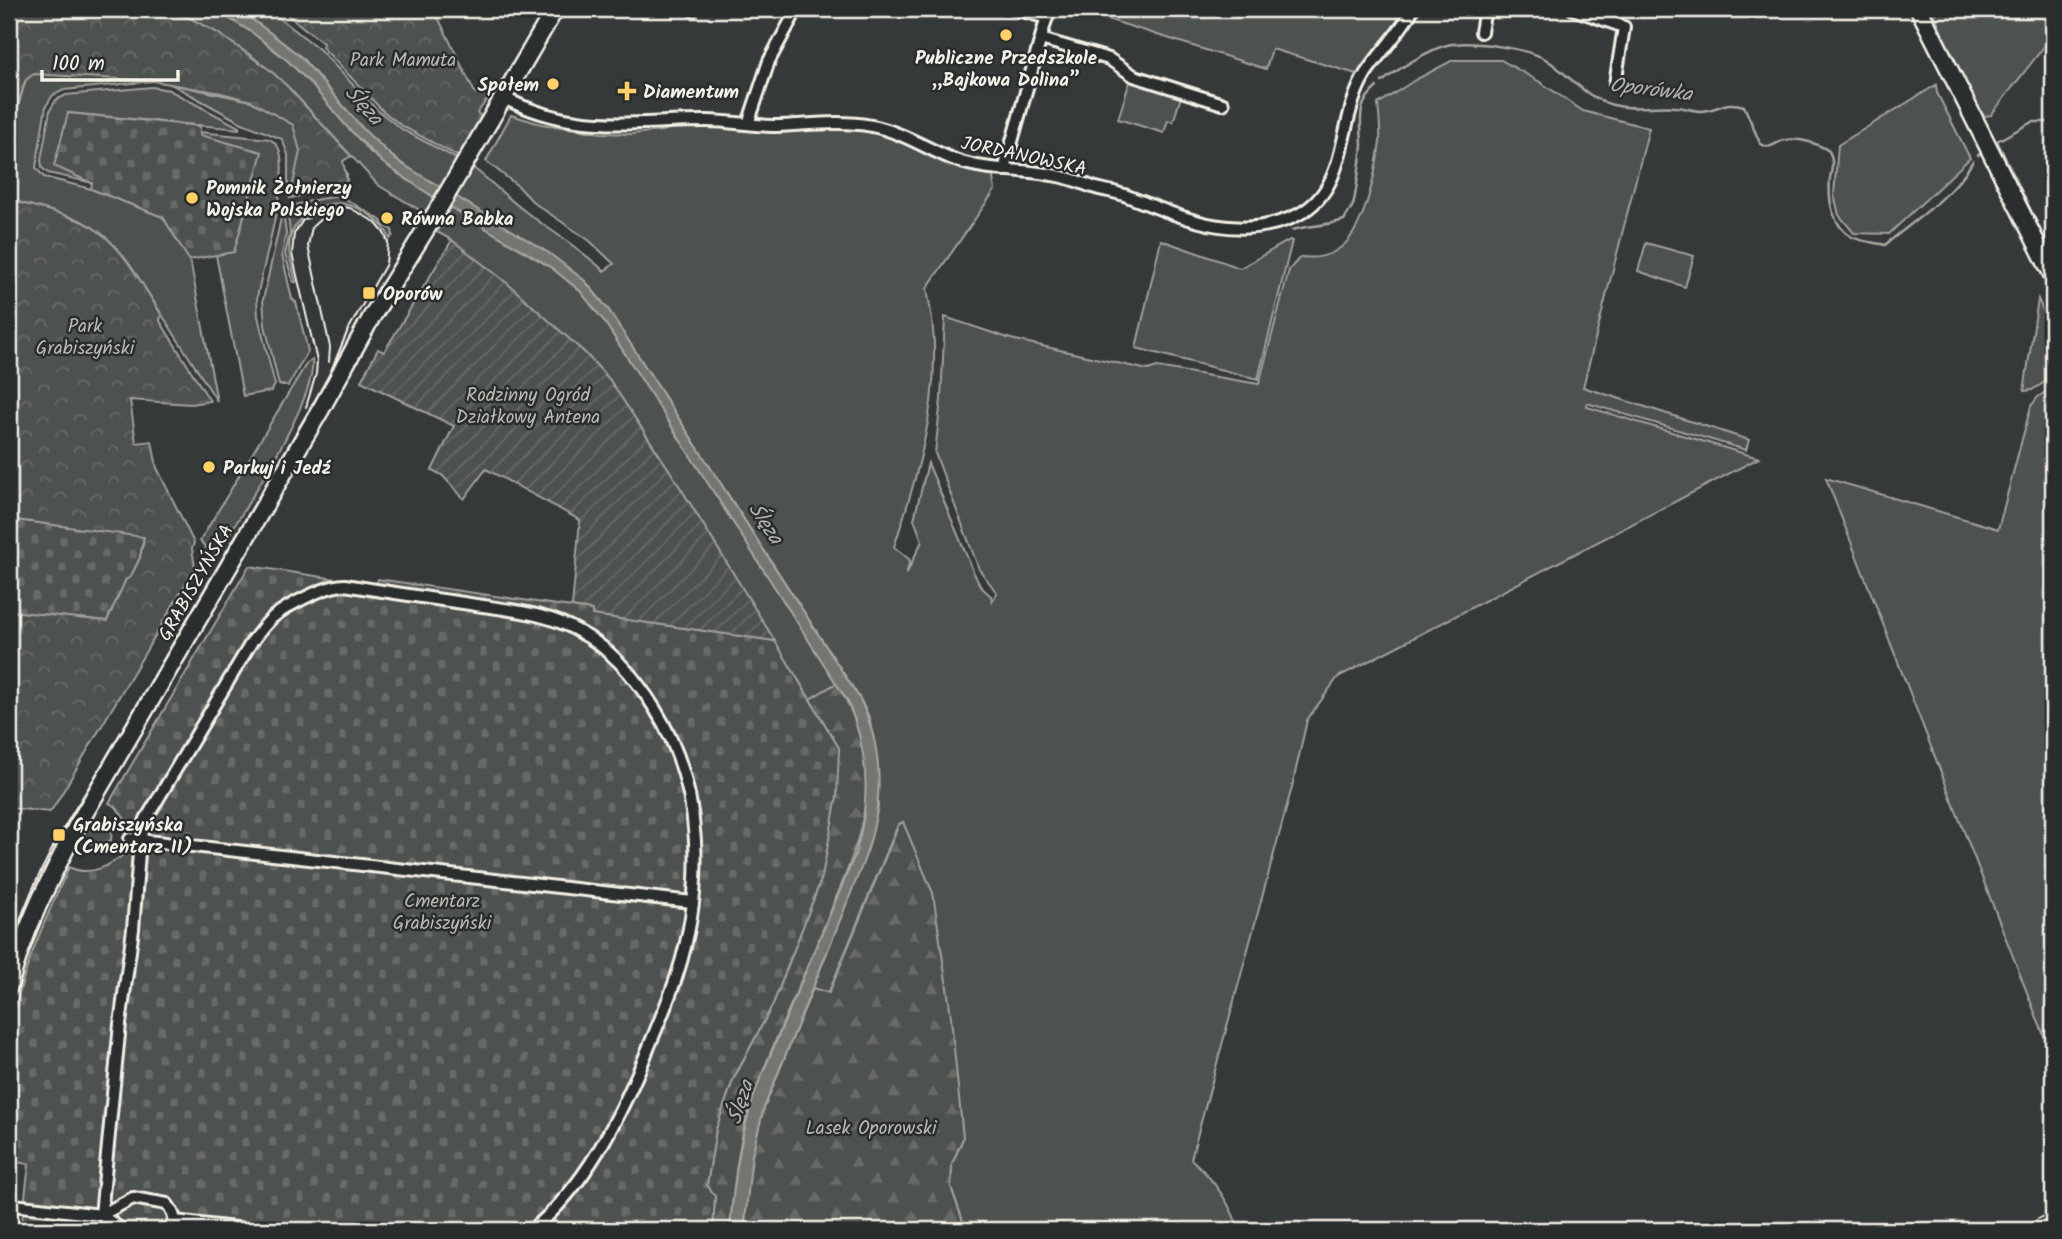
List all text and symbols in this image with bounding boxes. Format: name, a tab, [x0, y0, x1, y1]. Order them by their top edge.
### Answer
marker: Publiczne Przedszkole „Bajkowa Dolina”	[998, 27, 1014, 43]
scale bar	[42, 38, 178, 82]
place label: Publiczne Przedszkole „Bajkowa Dolina”	[915, 44, 1097, 96]
park label: Park Mamuta	[350, 46, 456, 76]
text: 100 m	[52, 48, 105, 81]
water label: Oporówka	[1608, 69, 1695, 112]
place label: Społem	[478, 71, 539, 101]
marker: Społem	[545, 76, 561, 92]
water label: Ślęza	[336, 78, 391, 134]
place label: Diamentum	[643, 78, 739, 108]
marker: Diamentum	[617, 81, 637, 101]
street label: JORDANOWSKA	[958, 129, 1089, 185]
place label: Pomnik Żołnierzy Wojska Polskiego	[206, 174, 352, 226]
marker: Pomnik Żołnierzy Wojska Polskiego	[184, 190, 200, 206]
place label: Równa Babka	[401, 205, 514, 235]
marker: Równa Babka	[379, 210, 395, 226]
place label: Oporów	[383, 280, 443, 310]
marker: Oporów	[361, 285, 377, 301]
park label: Park Grabiszyński	[36, 312, 136, 364]
park label: Rodzinny Ogród Działkowy Antena	[456, 381, 600, 433]
place label: Parkuj i Jedź	[223, 454, 332, 484]
marker: Parkuj i Jedź	[201, 459, 217, 475]
water label: Ślęza	[739, 496, 791, 552]
street label: GRABISZYŃSKA	[151, 519, 242, 647]
place label: Grabiszyńska (Cmentarz II)	[73, 811, 193, 863]
marker: Grabiszyńska (Cmentarz II)	[51, 827, 67, 843]
park label: Cmentarz Grabiszyński	[393, 887, 493, 939]
water label: Ślęza	[719, 1075, 764, 1129]
park label: Lasek Oporowski	[805, 1114, 938, 1144]

